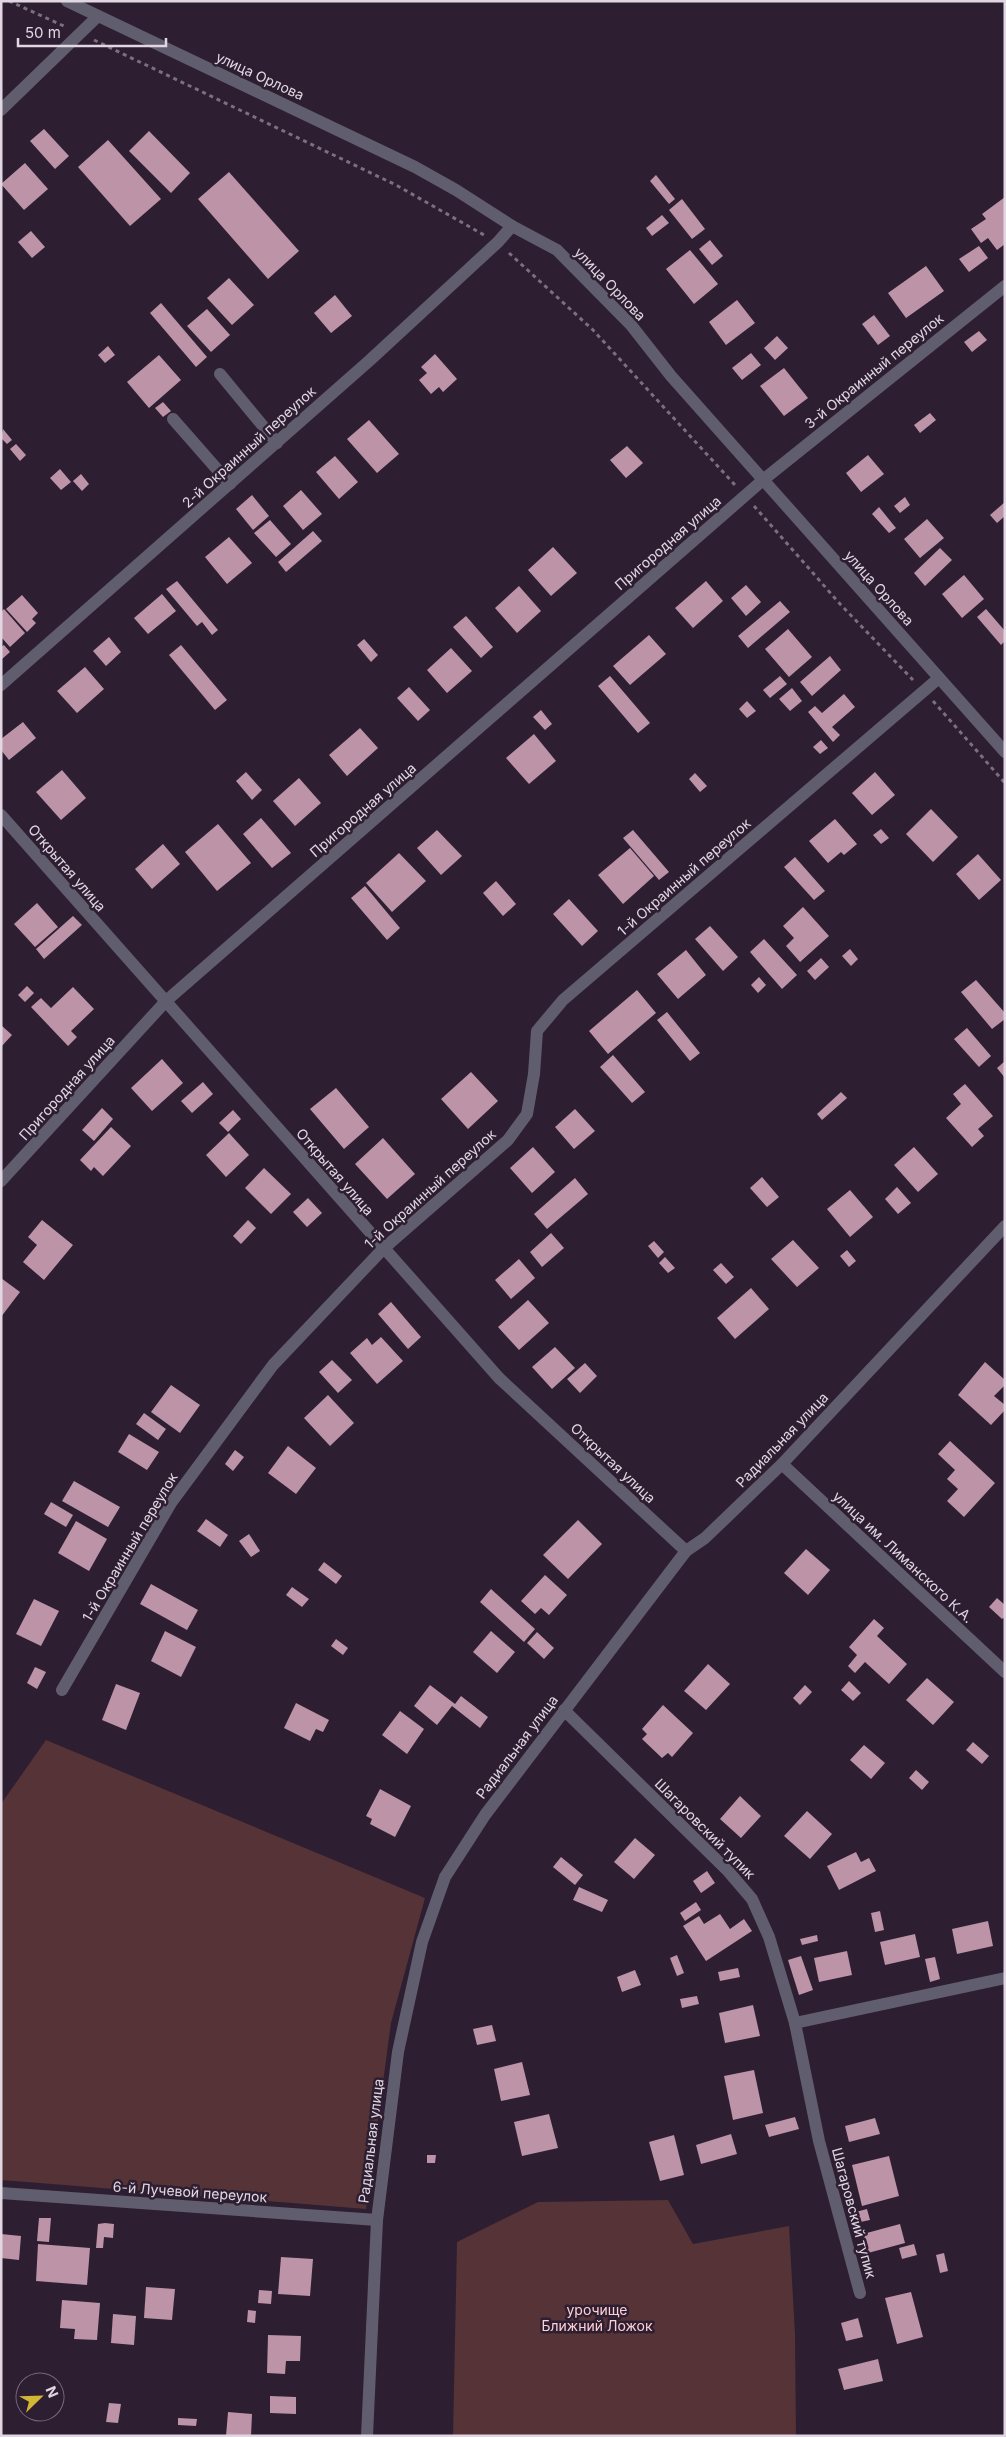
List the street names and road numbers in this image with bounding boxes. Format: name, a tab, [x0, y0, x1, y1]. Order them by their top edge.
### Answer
street label: улица Орлова	[213, 48, 307, 103]
street label: улица Орлова	[571, 244, 650, 324]
street label: 3-й Окраинный переулок	[801, 309, 947, 432]
street label: 2-й Окраинный переулок	[178, 382, 319, 511]
street label: Пригородная улица	[611, 492, 724, 593]
street label: улица Орлова	[841, 547, 918, 629]
street label: Пригородная улица	[306, 759, 419, 860]
street label: 1-й Окраинный переулок	[614, 814, 754, 939]
street label: Открытая улица	[25, 821, 110, 915]
street label: Пригородная улица	[15, 1032, 118, 1143]
street label: Открытая улица	[293, 1125, 378, 1219]
street label: 1-й Окраинный переулок	[361, 1125, 499, 1252]
street label: Радиальная улица	[732, 1389, 831, 1491]
street label: Открытая улица	[567, 1419, 659, 1506]
street label: 1-й Окраинный переулок	[78, 1469, 181, 1624]
street label: улица им. Лиманского К.А.	[830, 1487, 977, 1626]
street label: Радиальная улица	[472, 1692, 561, 1802]
street label: Шагаровский тупик	[652, 1775, 759, 1883]
street label: Радиальная улица	[354, 2078, 387, 2204]
street label: Шагаровский тупик	[829, 2146, 880, 2281]
street label: 6-й Лучевой переулок	[112, 2178, 268, 2205]

